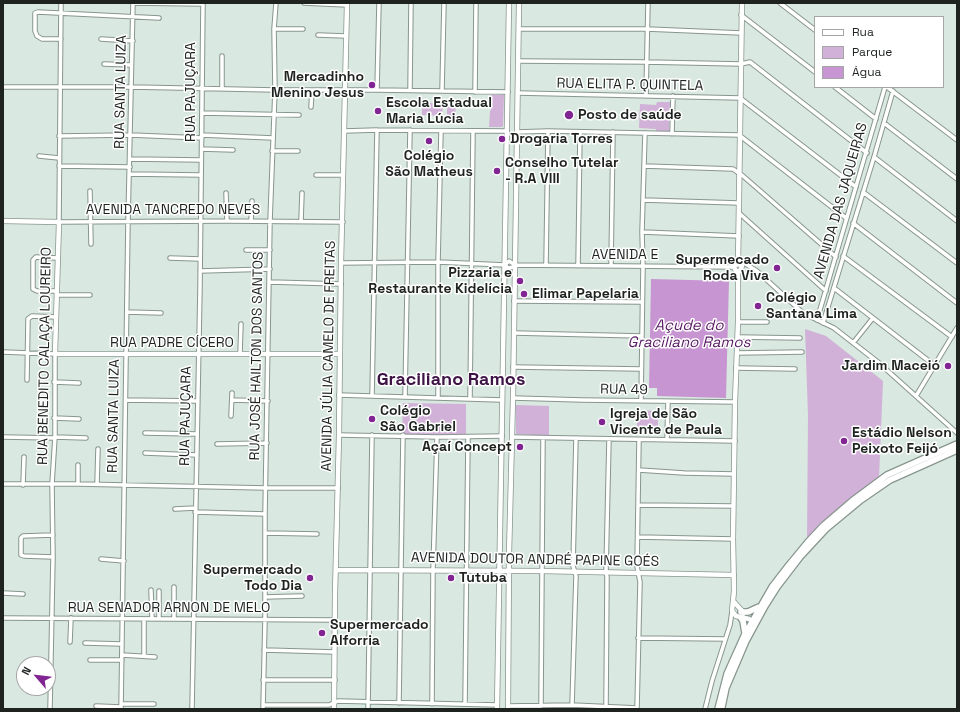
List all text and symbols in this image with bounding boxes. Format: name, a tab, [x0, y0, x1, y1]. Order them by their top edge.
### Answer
legend	[814, 16, 944, 88]
text: Rua	[852, 24, 874, 40]
street label: RUA SANTA LUIZA	[112, 35, 130, 149]
street label: RUA PAJUÇARA	[183, 42, 199, 142]
text: Parque	[852, 44, 892, 60]
text: Água	[852, 64, 882, 80]
place label: Mercadinho Menino Jesus	[271, 69, 364, 102]
street label: RUA ELITA P. QUINTELA	[556, 75, 704, 95]
marker: Mercadinho Menino Jesus	[367, 80, 377, 90]
place label: Escola Estadual Maria Lúcia	[386, 95, 492, 128]
marker: Escola Estadual Maria Lúcia	[373, 106, 383, 116]
place label: Posto de saúde	[578, 107, 682, 123]
marker: Posto de saúde	[563, 109, 575, 121]
street label: AVENIDA DAS JAQUEIRAS	[811, 121, 871, 281]
place label: Drogaria Torres	[510, 131, 613, 147]
marker: Drogaria Torres	[497, 134, 507, 144]
marker: Colégio São Matheus	[424, 136, 434, 146]
place label: Colégio São Matheus	[385, 148, 473, 180]
place label: Conselho Tutelar - R.A VIII	[505, 155, 619, 188]
marker: Conselho Tutelar - R.A VIII	[492, 166, 502, 176]
street label: AVENIDA TANCREDO NEVES	[86, 202, 260, 218]
street label: AVENIDA JÚLIA CAMELO DE FREITAS	[319, 240, 339, 472]
street label: RUA BENEDITO CALAÇA LOUREIRO	[35, 247, 55, 465]
street label: AVENIDA E	[592, 247, 658, 263]
street label: RUA JOSÉ HAILTON DOS SANTOS	[247, 251, 267, 461]
place label: Supermecado Roda Viva	[676, 252, 769, 284]
marker: Supermecado Roda Viva	[772, 263, 782, 273]
place label: Pizzaria e Restaurante Kidelícia	[368, 265, 512, 298]
marker: Pizzaria e Restaurante Kidelícia	[515, 276, 525, 286]
place label: Elimar Papelaria	[532, 286, 639, 302]
marker: Elimar Papelaria	[519, 289, 529, 299]
place label: Colégio Santana Lima	[766, 290, 857, 322]
marker: Colégio Santana Lima	[753, 301, 763, 311]
water label: Açude do Graciliano Ramos	[628, 317, 750, 352]
street label: RUA PADRE CÍCERO	[110, 335, 234, 351]
place label: Jardim Maceió	[842, 358, 940, 374]
street label: RUA SANTA LUIZA	[105, 359, 123, 473]
marker: Jardim Maceió	[943, 361, 953, 371]
street label: RUA PAJUÇARA	[177, 366, 195, 466]
district label: Graciliano Ramos	[377, 369, 525, 391]
street label: RUA 49	[600, 381, 648, 399]
place label: Colégio São Gabriel	[380, 403, 456, 436]
place label: Igreja de São Vicente de Paula	[610, 406, 722, 438]
marker: Colégio São Gabriel	[367, 414, 377, 424]
marker: Igreja de São Vicente de Paula	[597, 417, 607, 427]
place label: Estádio Nelson Peixoto Feijó	[852, 425, 952, 458]
marker: Estádio Nelson Peixoto Feijó	[839, 436, 849, 446]
place label: Açaí Concept	[422, 439, 512, 455]
marker: Açaí Concept	[515, 442, 525, 452]
street label: AVENIDA DOUTOR ANDRÉ PAPINE GOÉS	[411, 549, 659, 571]
place label: Supermercado Todo Dia	[203, 562, 302, 594]
place label: Tutuba	[459, 570, 507, 586]
marker: Supermercado Todo Dia	[305, 573, 315, 583]
marker: Tutuba	[446, 573, 456, 583]
street label: RUA SENADOR ARNON DE MELO	[68, 600, 270, 616]
place label: Supermercado Alforria	[330, 617, 429, 650]
marker: Supermercado Alforria	[317, 628, 327, 638]
north arrow	[16, 656, 56, 696]
text: N	[18, 664, 34, 677]

